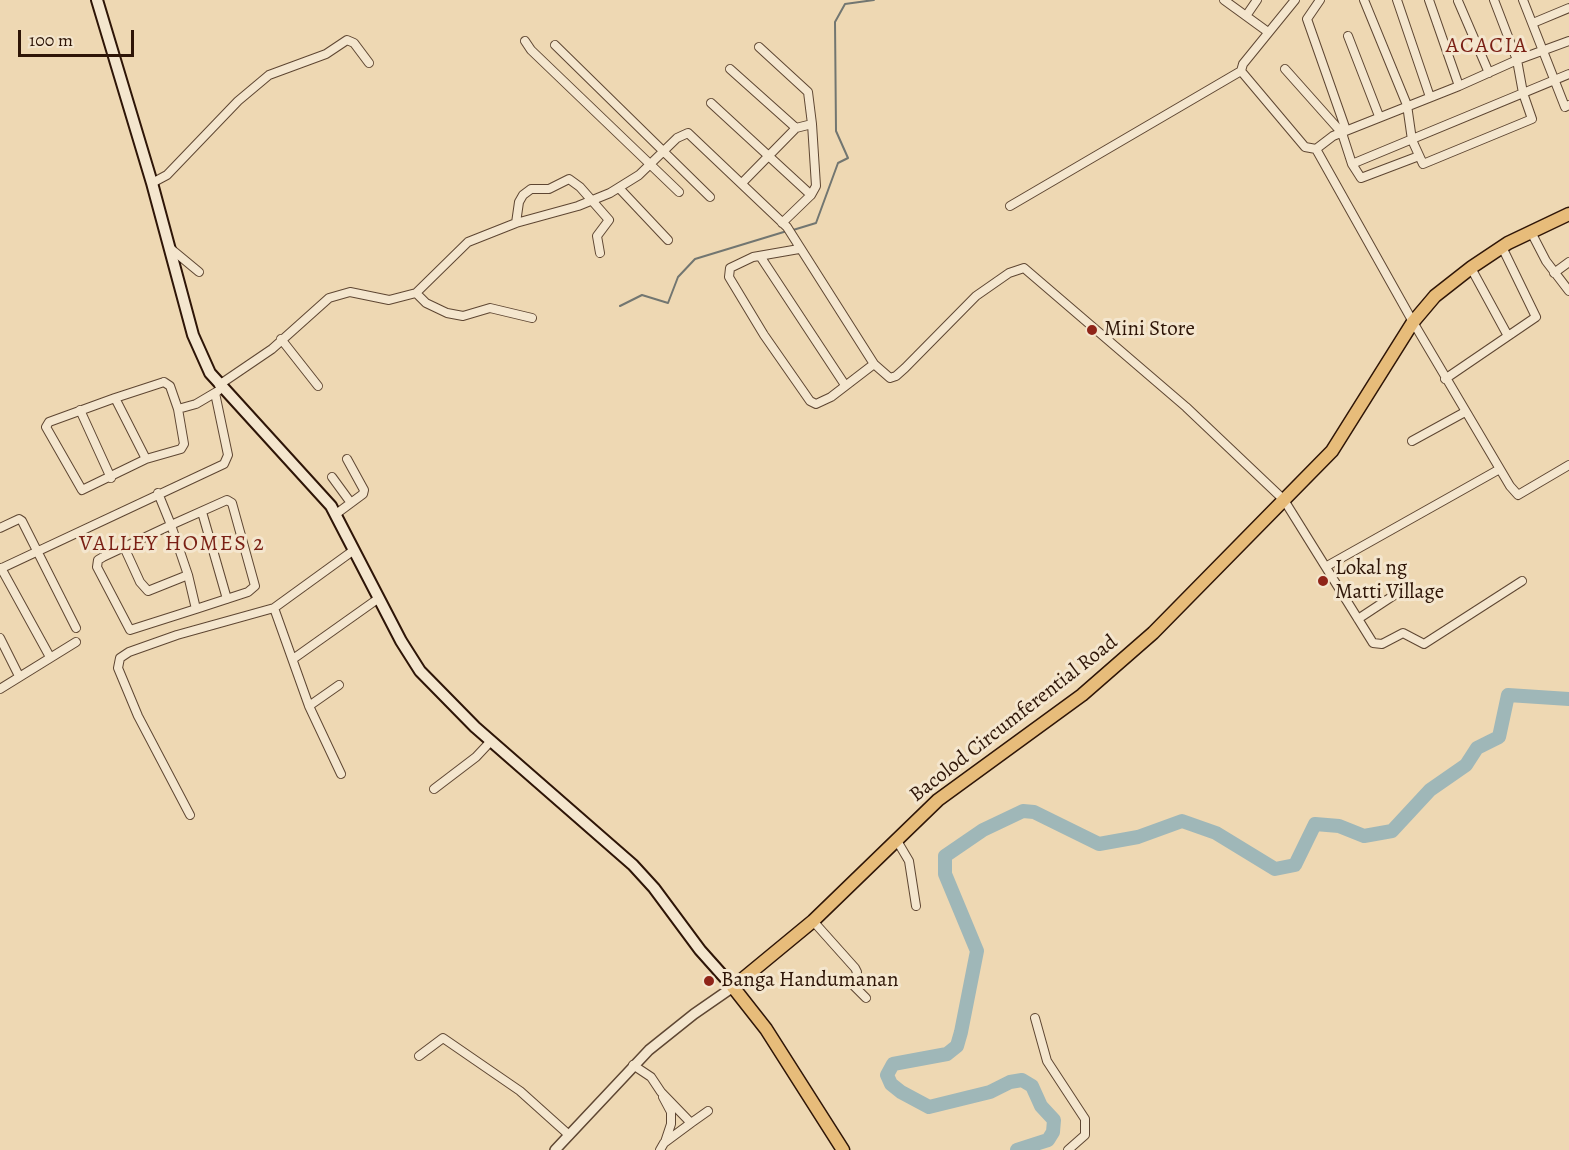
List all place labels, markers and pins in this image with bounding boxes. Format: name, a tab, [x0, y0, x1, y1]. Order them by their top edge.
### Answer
place label: Mini Store	[1104, 317, 1195, 343]
marker: Mini Store	[1085, 323, 1099, 337]
place label: Lokal ng Matti Village	[1335, 556, 1444, 606]
marker: Lokal ng Matti Village	[1316, 574, 1330, 588]
place label: Banga Handumanan	[721, 968, 898, 994]
marker: Banga Handumanan	[702, 974, 716, 988]

